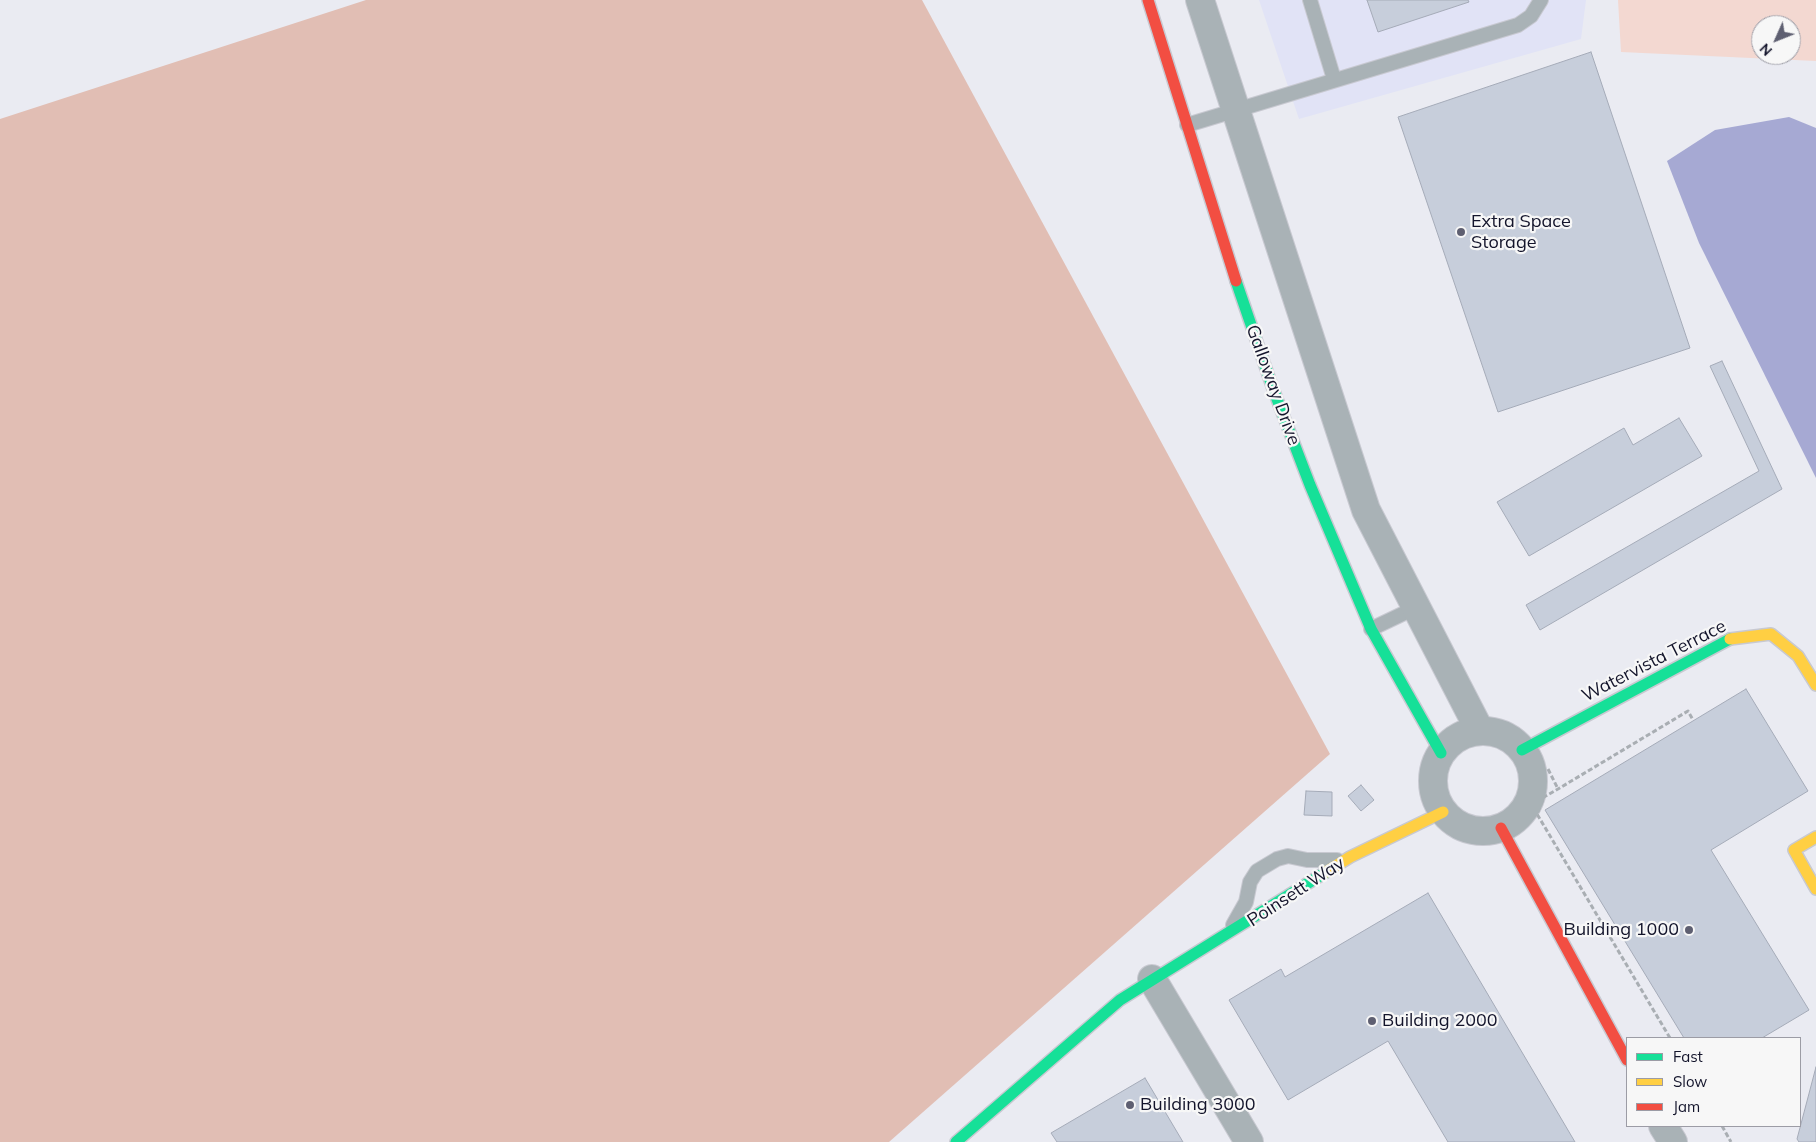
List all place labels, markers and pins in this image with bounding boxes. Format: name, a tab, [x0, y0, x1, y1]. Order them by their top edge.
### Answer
place label: Extra Space Storage	[1471, 211, 1571, 253]
marker: Extra Space Storage	[1455, 226, 1467, 238]
place label: Building 1000	[1563, 919, 1679, 941]
marker: Building 1000	[1683, 924, 1695, 936]
place label: Building 2000	[1382, 1010, 1498, 1032]
marker: Building 2000	[1366, 1015, 1378, 1027]
place label: Building 3000	[1140, 1094, 1256, 1116]
marker: Building 3000	[1124, 1099, 1136, 1111]

